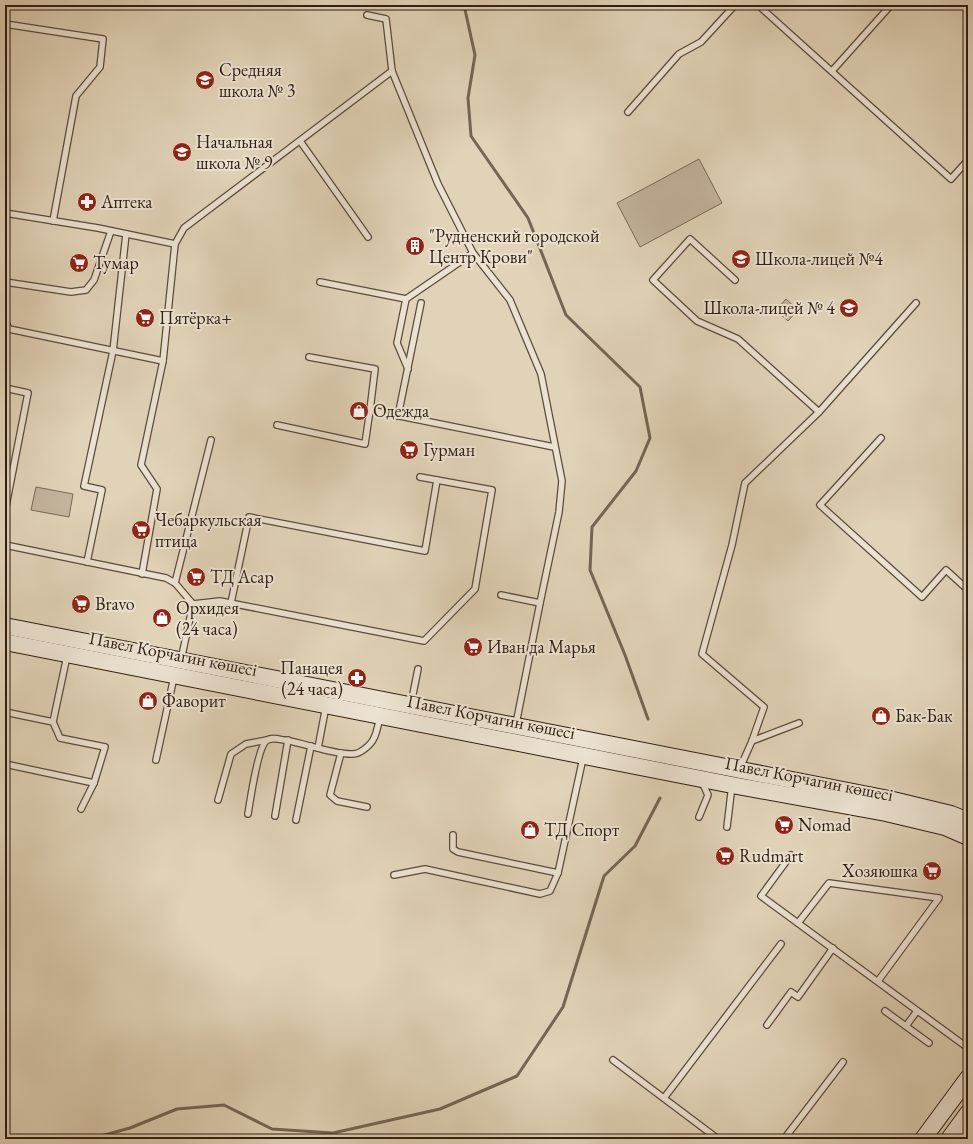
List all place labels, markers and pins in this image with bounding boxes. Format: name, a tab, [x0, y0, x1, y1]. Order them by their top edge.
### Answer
place label: Средняя школа № 3	[219, 58, 295, 102]
school or university icon: Средняя школа № 3	[194, 69, 216, 91]
place label: Начальная школа № 9	[196, 130, 273, 174]
school or university icon: Начальная школа № 9	[171, 141, 193, 163]
place label: Аптека	[100, 190, 153, 213]
pharmacy icon: Аптека	[76, 191, 98, 213]
place label: "Рудненский городской Центр Крови"	[429, 224, 600, 268]
building icon: "Рудненский городской Центр Крови"	[404, 235, 426, 257]
place label: Школа-лицей №4	[755, 247, 883, 270]
school or university icon: Школа-лицей №4	[730, 248, 752, 270]
place label: Тумар	[93, 251, 139, 274]
supermarket icon: Тумар	[68, 252, 90, 274]
place label: Школа-лицей № 4	[704, 296, 835, 319]
school or university icon: Школа-лицей № 4	[838, 297, 860, 319]
place label: Пятёрка+	[159, 306, 232, 329]
supermarket icon: Пятёрка+	[134, 307, 156, 329]
place label: Одежда	[373, 399, 430, 422]
shop icon: Одежда	[348, 400, 370, 422]
place label: Гурман	[423, 438, 475, 461]
supermarket icon: Гурман	[398, 439, 420, 461]
place label: Чебаркульская птица	[155, 508, 262, 552]
supermarket icon: Чебаркульская птица	[130, 519, 152, 541]
place label: ТД Асар	[210, 565, 274, 588]
supermarket icon: ТД Асар	[185, 566, 207, 588]
place label: Bravo	[95, 592, 135, 615]
supermarket icon: Bravo	[70, 593, 92, 615]
place label: Орхидея (24 часа)	[176, 596, 239, 640]
shop icon: Орхидея (24 часа)	[151, 607, 173, 629]
place label: Иван да Марья	[487, 635, 596, 658]
supermarket icon: Иван да Марья	[462, 636, 484, 658]
place label: Панацея (24 часа)	[280, 656, 343, 700]
pharmacy icon: Панацея (24 часа)	[346, 667, 368, 689]
place label: Фаворит	[162, 689, 226, 712]
shop icon: Фаворит	[137, 690, 159, 712]
place label: Бак-Бак	[895, 704, 953, 727]
shop icon: Бак-Бак	[870, 705, 892, 727]
place label: Nomad	[798, 813, 852, 836]
supermarket icon: Nomad	[773, 814, 795, 836]
place label: ТД Спорт	[544, 818, 620, 841]
shop icon: ТД Спорт	[519, 819, 541, 841]
place label: Rudmart	[739, 844, 804, 867]
supermarket icon: Rudmart	[714, 845, 736, 867]
place label: Хозяюшка	[841, 859, 919, 882]
supermarket icon: Хозяюшка	[921, 860, 943, 882]

